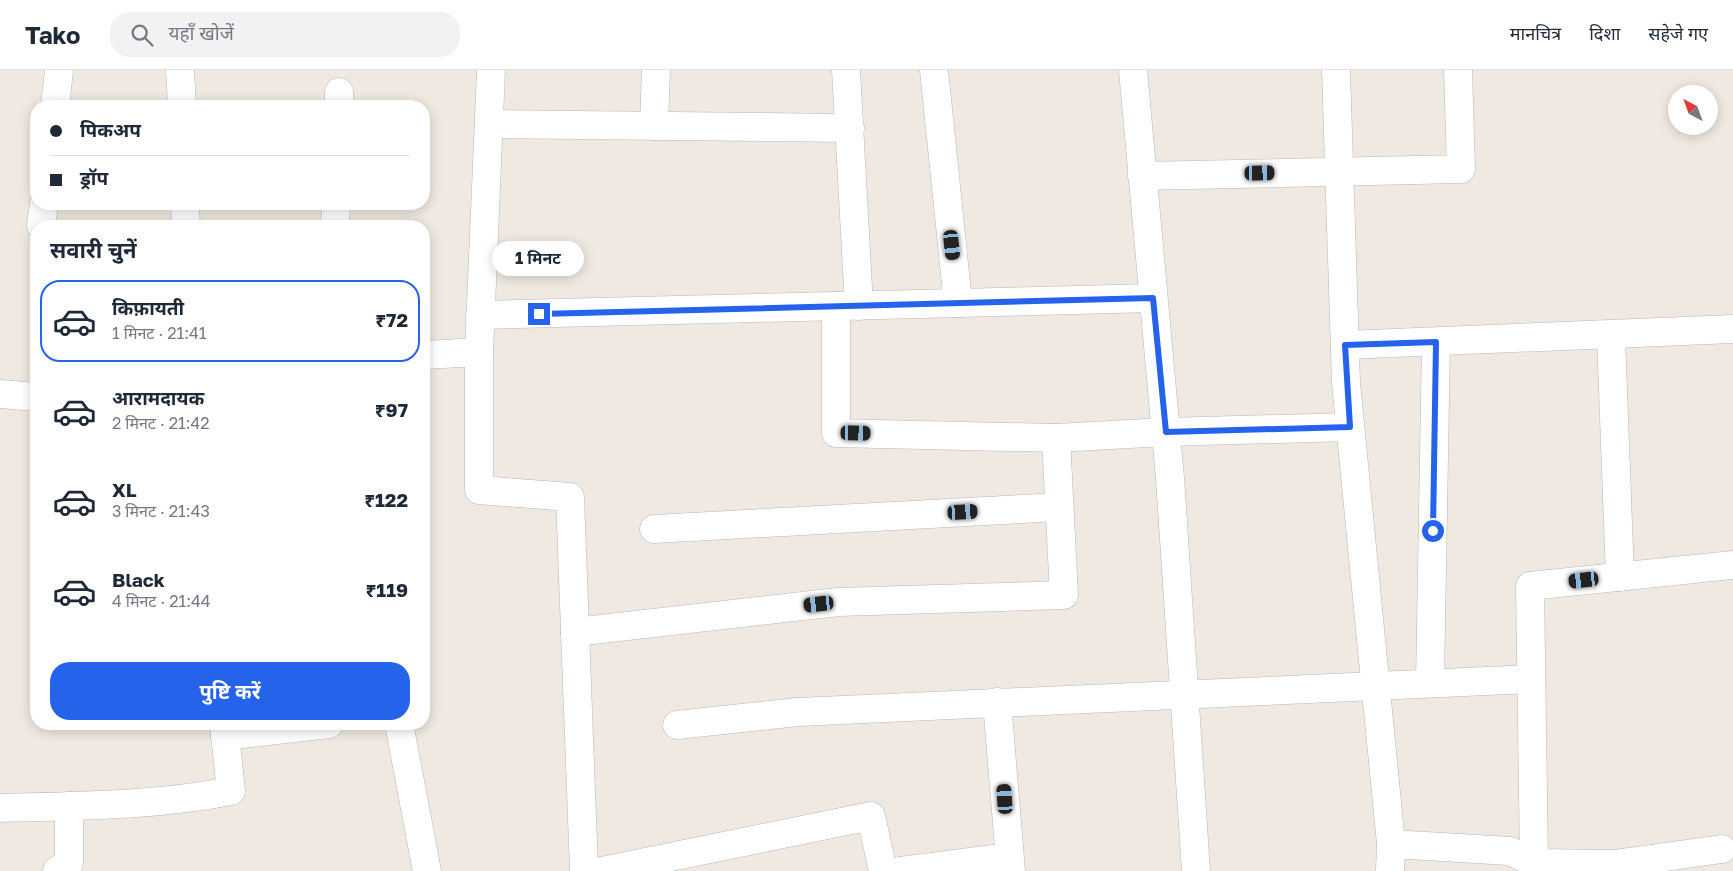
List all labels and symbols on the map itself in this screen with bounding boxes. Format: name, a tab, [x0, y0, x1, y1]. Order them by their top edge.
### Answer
north arrow	[1668, 85, 1718, 135]
car	[1244, 165, 1275, 181]
car	[942, 229, 961, 261]
callout: 1 मिनट	[493, 242, 585, 276]
route end	[528, 303, 550, 325]
car	[840, 425, 871, 441]
car	[947, 504, 978, 520]
route start	[1422, 520, 1444, 542]
car	[1568, 571, 1599, 589]
car	[803, 595, 834, 613]
car	[996, 784, 1013, 814]

